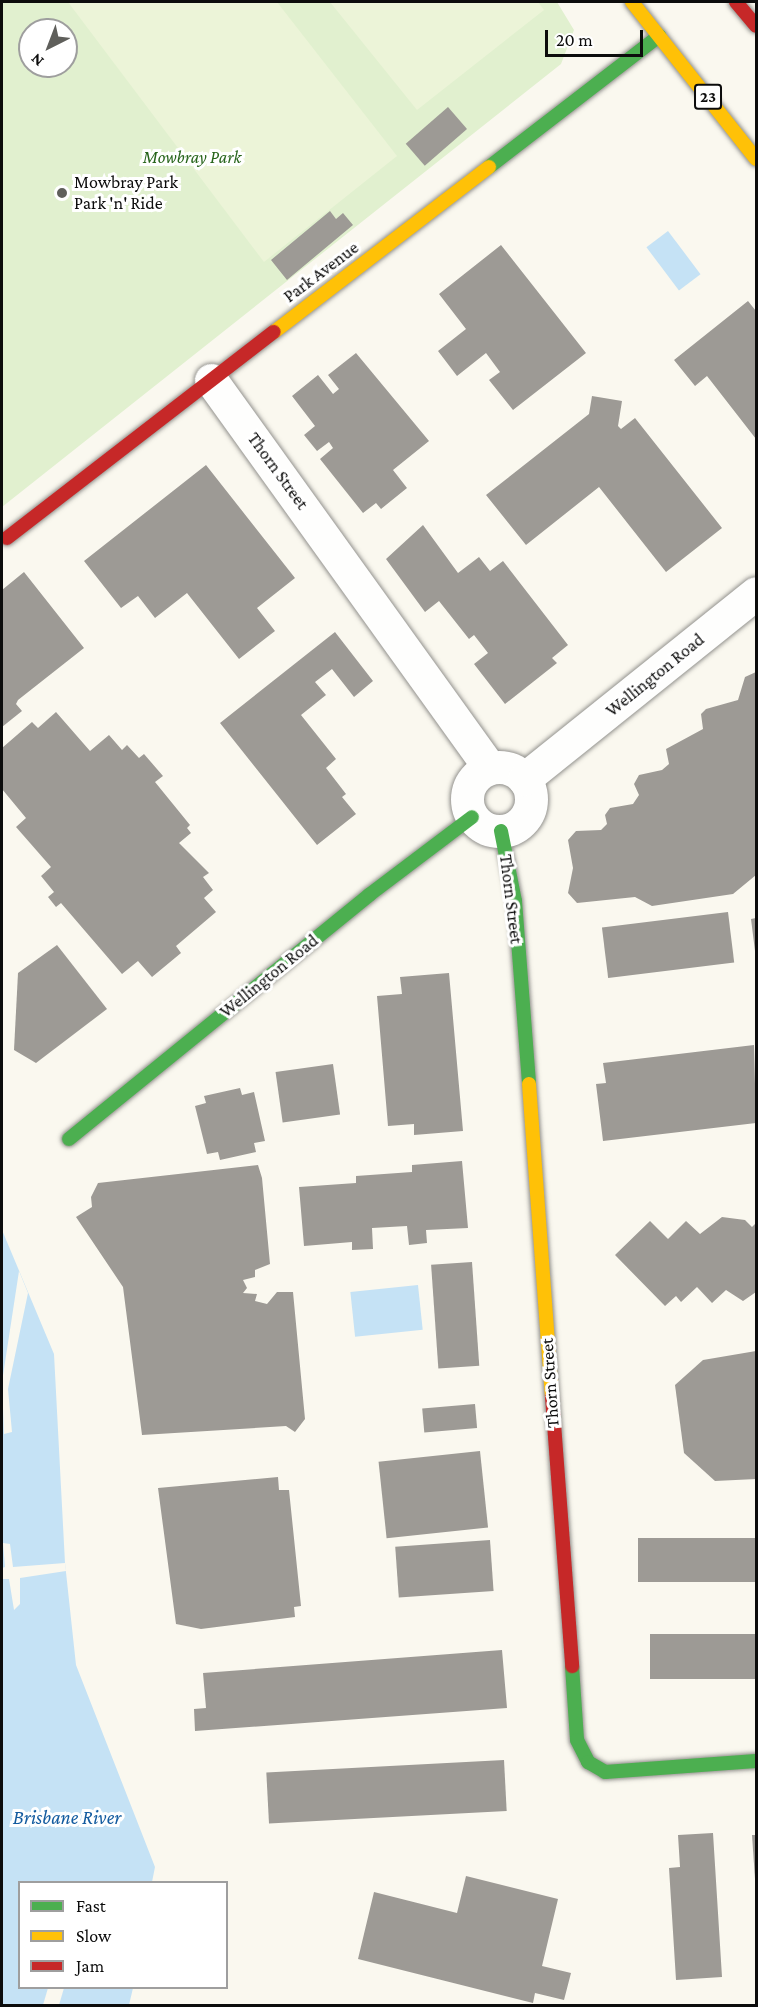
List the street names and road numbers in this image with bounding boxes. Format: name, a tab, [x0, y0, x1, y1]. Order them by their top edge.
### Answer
road number: 23	[693, 84, 723, 110]
street label: Park Avenue	[279, 237, 363, 307]
street label: Thorn Street	[243, 428, 313, 514]
street label: Wellington Road	[601, 629, 709, 721]
street label: Thorn Street	[495, 853, 527, 945]
street label: Wellington Road	[215, 930, 323, 1022]
street label: Thorn Street	[536, 1337, 564, 1429]

